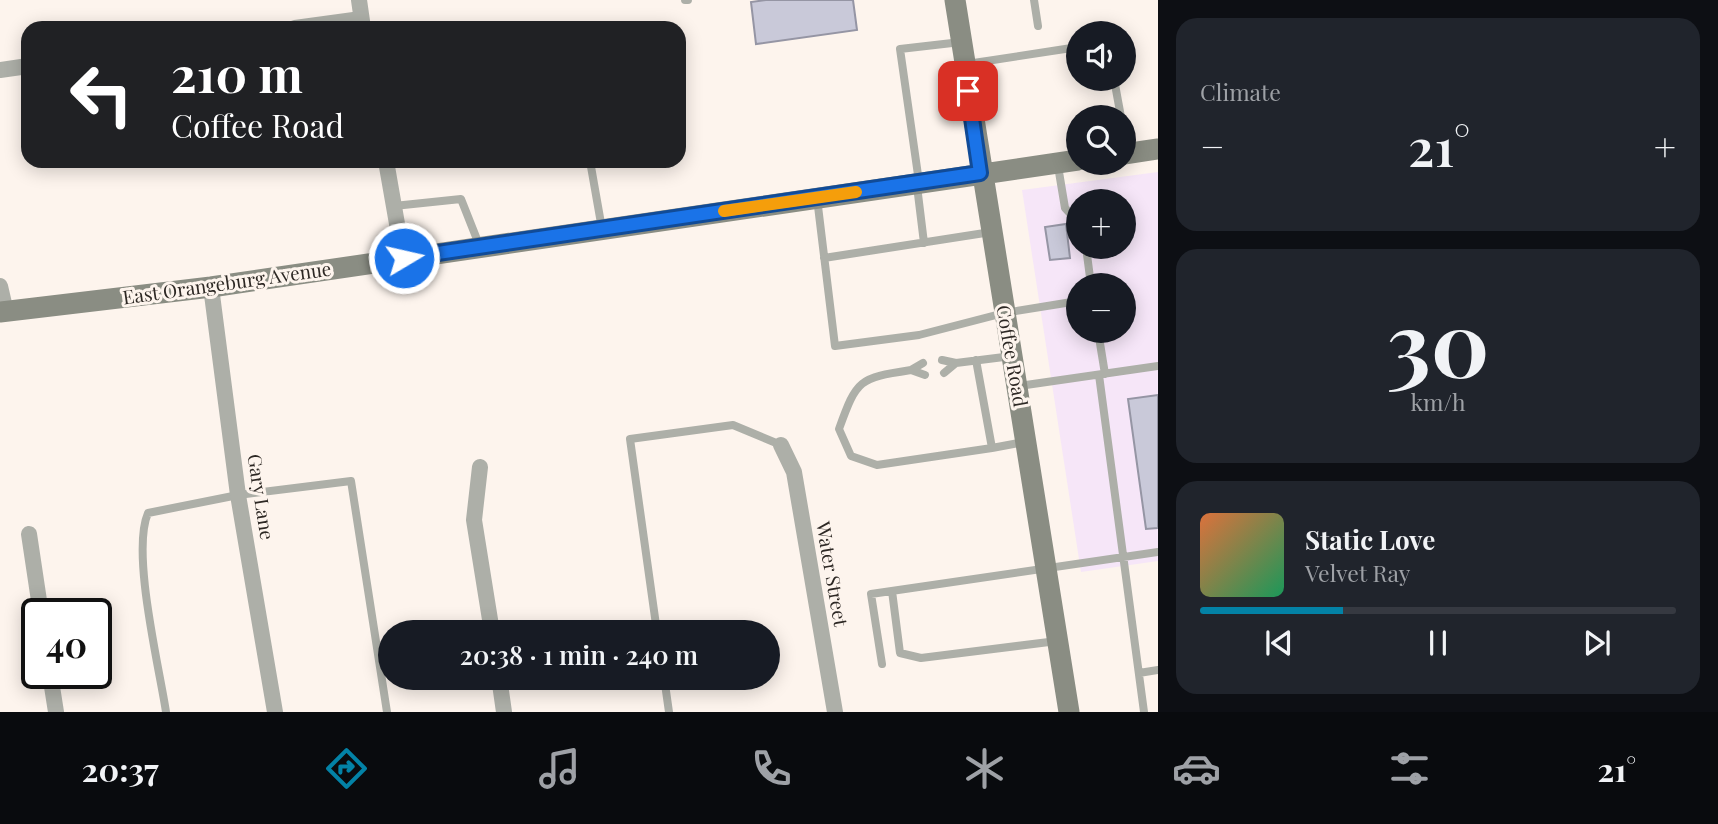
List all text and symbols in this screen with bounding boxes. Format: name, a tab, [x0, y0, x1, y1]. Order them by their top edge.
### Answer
map controls	[1066, 21, 1136, 343]
button: sound	[1066, 21, 1136, 91]
text: 210 m	[171, 40, 303, 105]
icon: left	[56, 49, 147, 140]
pin	[938, 61, 998, 121]
icon: arrive	[949, 72, 987, 110]
text: Climate	[1200, 76, 1281, 107]
text: Coffee Road	[171, 103, 344, 146]
button: search	[1066, 105, 1136, 175]
text: 21°	[1408, 111, 1470, 180]
text: −	[1200, 120, 1225, 171]
text: +	[1654, 120, 1676, 171]
button: +	[1066, 189, 1136, 259]
position arrow	[367, 221, 441, 295]
street label: East Orangeburg Avenue	[121, 255, 333, 310]
button: −	[1066, 273, 1136, 343]
text: 30	[1386, 280, 1490, 401]
street label: Coffee Road	[991, 303, 1035, 409]
text: km/h	[1410, 386, 1466, 417]
street label: Gary Lane	[242, 452, 282, 542]
street label: Water Street	[811, 518, 855, 628]
text: Static Love	[1305, 522, 1435, 557]
text: Velvet Ray	[1305, 557, 1410, 588]
speed limit sign: 40	[21, 598, 112, 689]
icon: previous	[1260, 624, 1298, 662]
icon: pause	[1419, 624, 1457, 662]
icon: next	[1578, 624, 1616, 662]
text: 20:38 · 1 min · 240 m	[460, 637, 698, 672]
icon: directions	[322, 744, 371, 793]
icon: music	[535, 744, 584, 793]
icon: phone	[747, 744, 796, 793]
icon: climate	[960, 744, 1009, 793]
icon: car	[1172, 744, 1221, 793]
icon: filters	[1385, 744, 1434, 793]
text: 20:37	[82, 747, 159, 790]
text: 21°	[1597, 747, 1636, 790]

